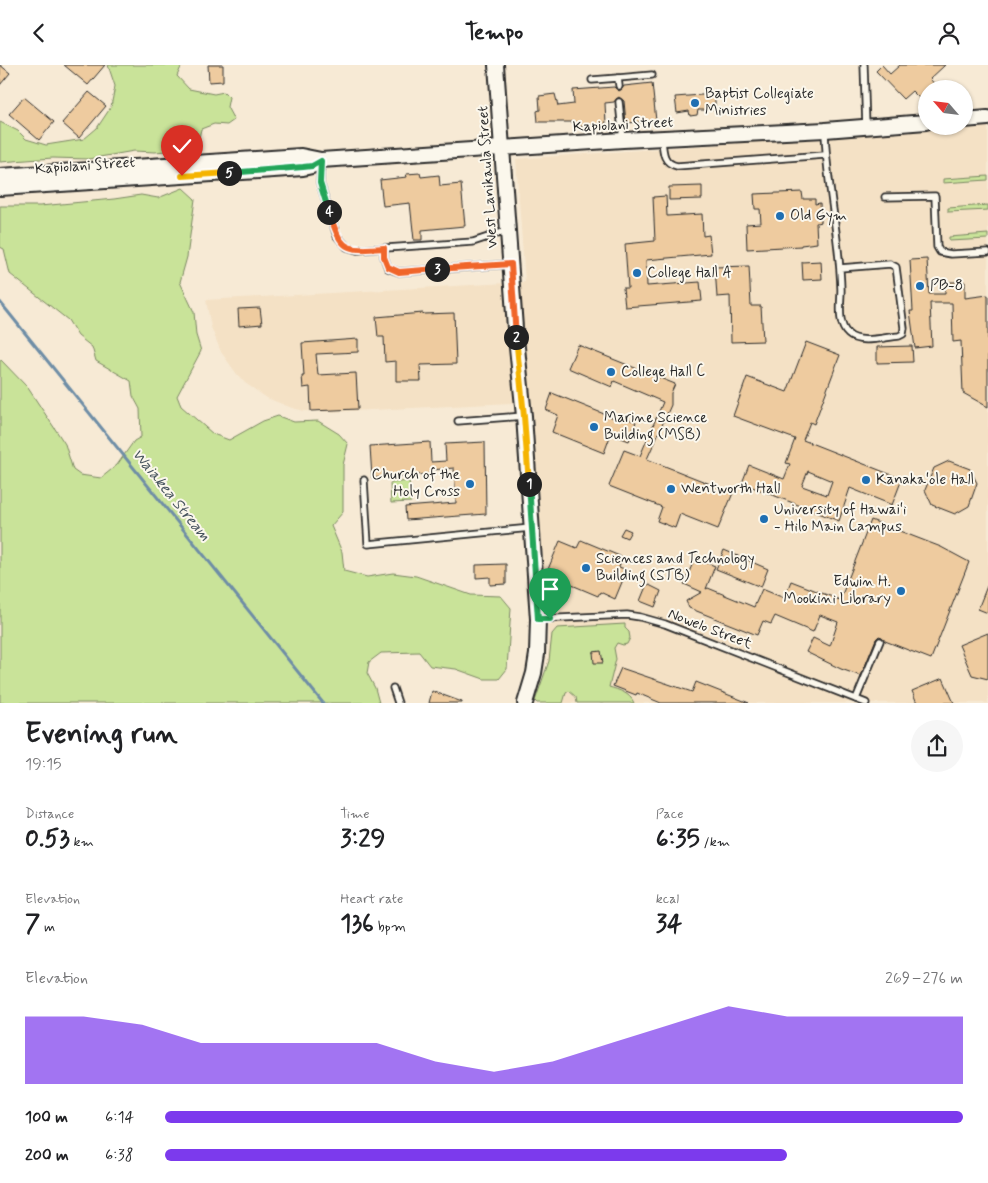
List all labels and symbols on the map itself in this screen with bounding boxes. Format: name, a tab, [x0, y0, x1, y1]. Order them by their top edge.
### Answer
north arrow	[918, 80, 972, 135]
place label: Baptist Collegiate Ministries	[705, 84, 814, 121]
marker: Baptist Collegiate Ministries	[689, 97, 701, 109]
street label: West Lanikaula Street	[473, 105, 503, 249]
street label: Kapiolani Street	[572, 112, 674, 138]
pin	[161, 125, 203, 176]
street label: Kapiolani Street	[34, 152, 136, 179]
pin: 5	[216, 161, 242, 185]
pin: 4	[316, 199, 342, 225]
place label: Old Gym	[790, 206, 847, 226]
marker: Old Gym	[774, 210, 786, 222]
pin: 3	[424, 257, 450, 281]
place label: College Hall A	[647, 263, 732, 283]
marker: College Hall A	[631, 267, 643, 279]
place label: PB-8	[930, 276, 963, 296]
marker: PB-8	[914, 280, 926, 292]
pin: 2	[504, 325, 528, 349]
place label: College Hall C	[621, 362, 705, 382]
marker: College Hall C	[605, 366, 617, 378]
place label: Marine Science Building (MSB)	[604, 408, 707, 446]
marker: Marine Science Building (MSB)	[588, 421, 600, 433]
water label: Waiakea Stream	[127, 444, 215, 546]
place label: Church of the Holy Cross	[372, 465, 460, 502]
place label: Kanakaʻole Hall	[876, 470, 974, 490]
pin: 1	[516, 471, 542, 497]
marker: Kanakaʻole Hall	[860, 474, 872, 486]
marker: Church of the Holy Cross	[464, 478, 476, 490]
place label: Wentworth Hall	[681, 479, 780, 499]
marker: Wentworth Hall	[665, 483, 677, 495]
place label: University of Hawaiʻi - Hilo Main Campus	[774, 500, 906, 537]
marker: University of Hawaiʻi - Hilo Main Campus	[758, 513, 770, 525]
place label: Sciences and Technology Building (STB)	[596, 549, 755, 587]
marker: Sciences and Technology Building (STB)	[580, 562, 592, 574]
pin	[529, 568, 571, 619]
place label: Edwin H. Mookini Library	[783, 572, 891, 609]
marker: Edwin H. Mookini Library	[895, 585, 907, 597]
street label: Nowelo Street	[665, 604, 755, 654]

